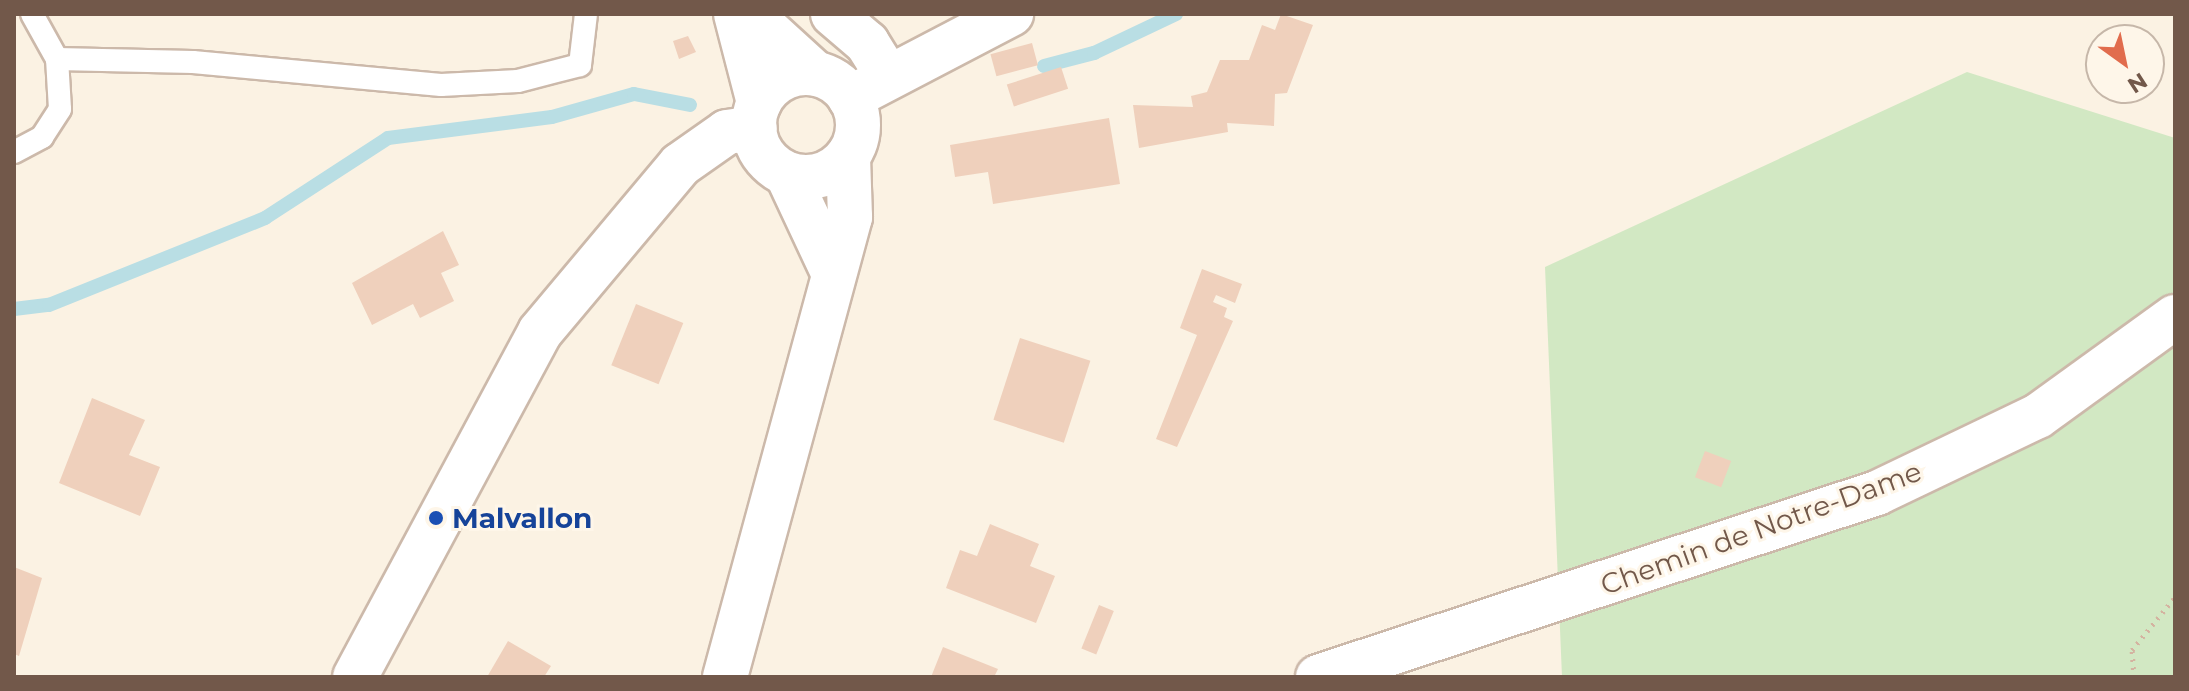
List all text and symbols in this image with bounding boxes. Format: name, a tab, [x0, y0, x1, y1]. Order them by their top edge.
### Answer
north arrow	[2085, 24, 2165, 104]
text: N	[2122, 67, 2152, 99]
street label: Chemin de Notre-Dame	[1596, 454, 1926, 602]
place label: Malvallon	[452, 501, 592, 535]
marker: Malvallon	[427, 509, 445, 527]

